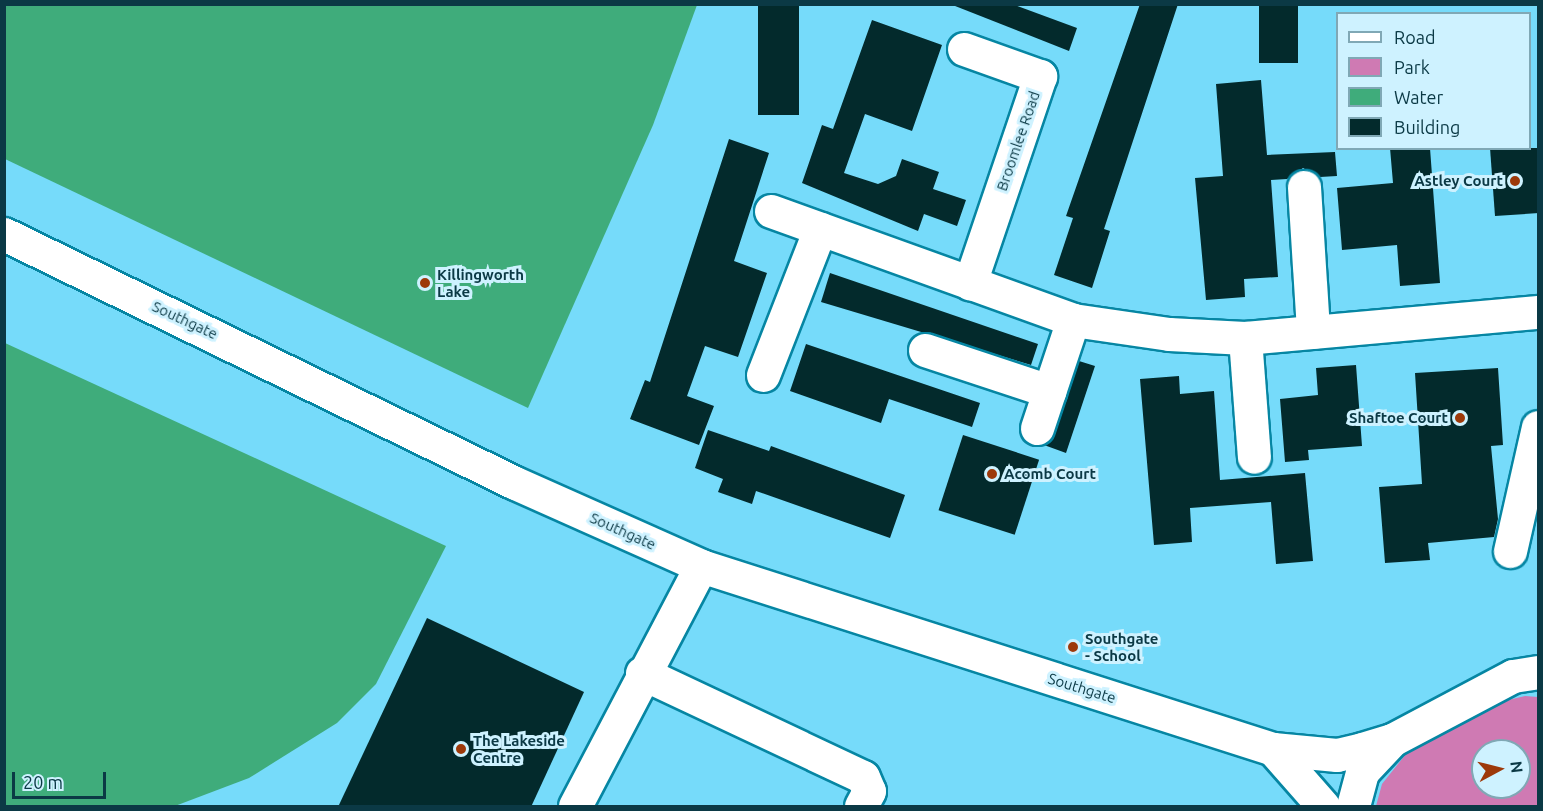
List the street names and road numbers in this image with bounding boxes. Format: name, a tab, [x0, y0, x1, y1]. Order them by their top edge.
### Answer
street label: Broomlee Road	[993, 89, 1043, 193]
street label: Southgate	[149, 297, 221, 343]
street label: Southgate	[587, 509, 659, 553]
street label: Southgate	[1046, 669, 1118, 707]

